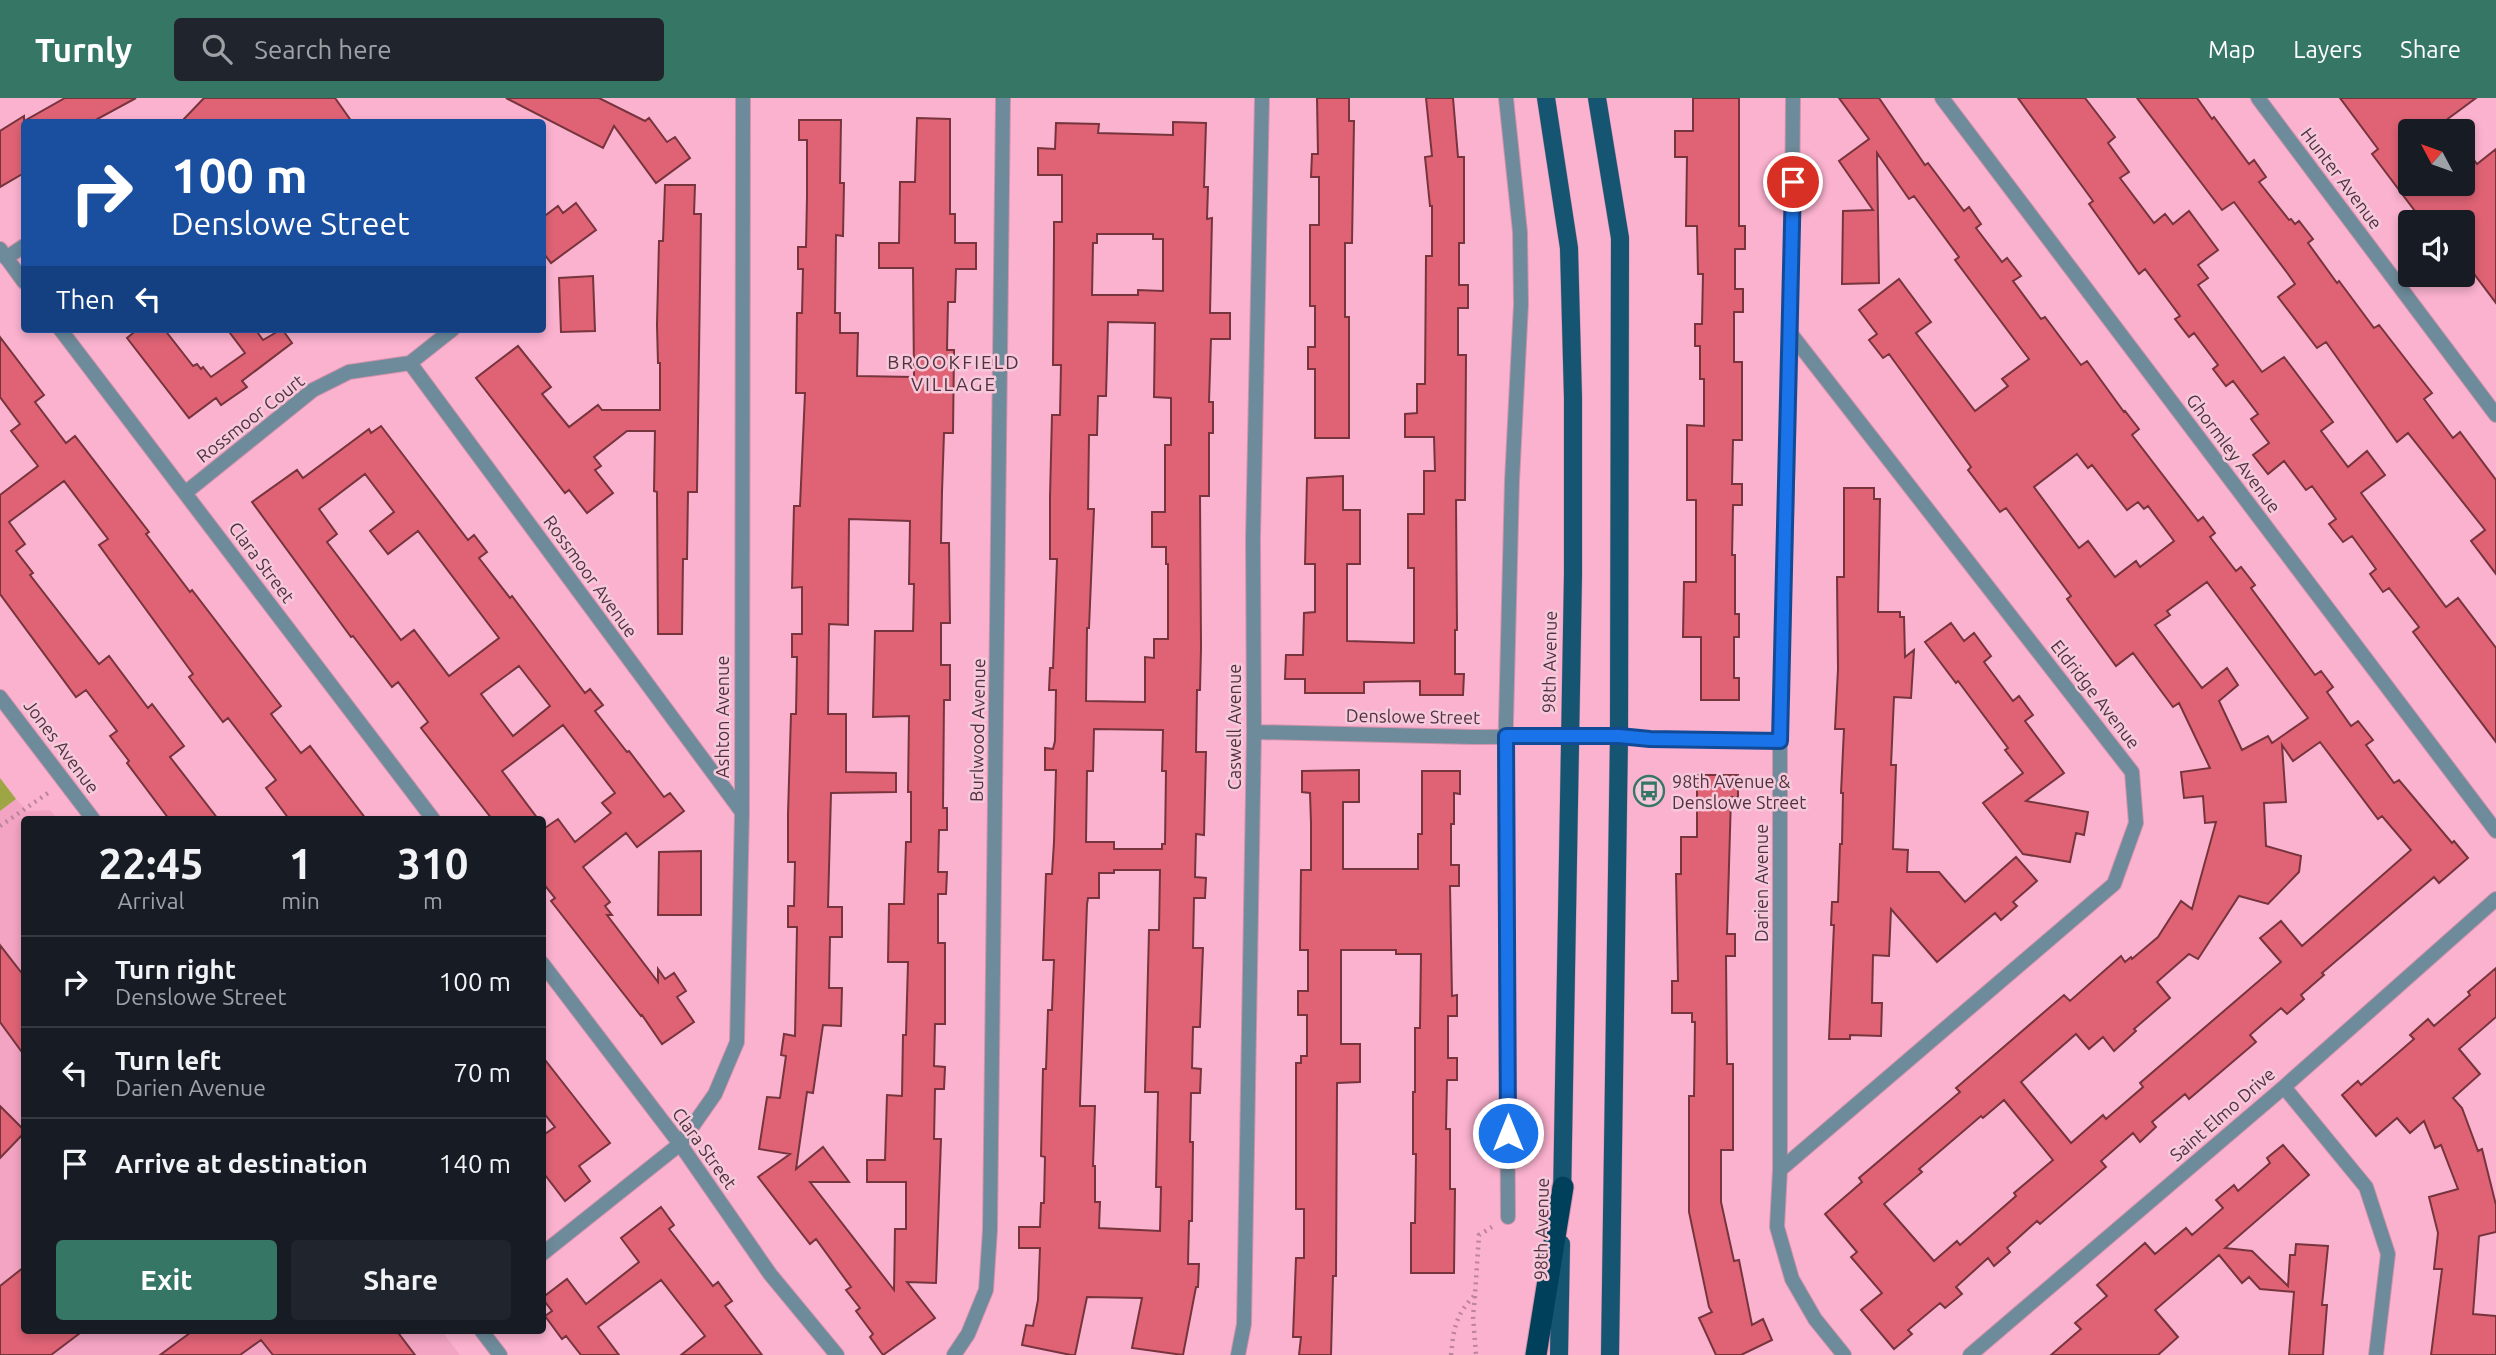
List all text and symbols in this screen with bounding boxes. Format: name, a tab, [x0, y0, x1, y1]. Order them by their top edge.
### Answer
search box	[174, 18, 664, 81]
icon: search	[198, 30, 236, 68]
text: Turnly	[35, 31, 132, 68]
text: Search here	[254, 35, 392, 64]
text: Map	[2208, 36, 2255, 63]
text: Layers	[2293, 36, 2362, 63]
text: Share	[2400, 36, 2461, 63]
north arrow	[2398, 119, 2474, 196]
map controls	[2398, 119, 2475, 287]
street label: Hunter Avenue	[2297, 123, 2387, 233]
icon: right	[56, 147, 147, 238]
text: 100 m	[171, 147, 308, 202]
pin	[1763, 152, 1823, 212]
icon: arrive	[1774, 163, 1812, 201]
text: Denslowe Street	[171, 205, 410, 241]
button: sound	[2398, 210, 2475, 287]
icon: left	[129, 280, 167, 318]
text: Then	[56, 285, 115, 314]
district label: BROOKFIELD VILLAGE	[887, 351, 1021, 395]
street label: Rossmoor Court	[192, 370, 308, 466]
street label: Ghormley Avenue	[2183, 390, 2285, 516]
street label: Rossmoor Avenue	[540, 511, 642, 641]
street label: Clara Street	[225, 518, 299, 606]
street label: 98th Avenue	[1538, 611, 1560, 713]
street label: Eldridge Avenue	[2047, 636, 2145, 752]
street label: Ashton Avenue	[712, 656, 732, 778]
street label: Burlwood Avenue	[966, 658, 988, 802]
street label: Caswell Avenue	[1224, 664, 1244, 790]
street label: Jones Avenue	[20, 695, 104, 797]
street label: Denslowe Street	[1346, 705, 1480, 727]
place label: 98th Avenue & Denslowe Street	[1672, 771, 1806, 812]
bus stop icon: 98th Avenue & Denslowe Street	[1632, 774, 1666, 808]
street label: Darien Avenue	[1751, 824, 1771, 942]
text: 22:45	[99, 840, 204, 887]
text: 1	[289, 840, 312, 887]
text: 310	[397, 840, 468, 887]
text: Arrival	[118, 888, 185, 913]
text: min	[281, 888, 320, 913]
text: m	[423, 888, 443, 913]
text: Turn right	[115, 955, 236, 984]
icon: right	[56, 963, 94, 1001]
text: 100 m	[439, 967, 511, 996]
text: Denslowe Street	[115, 984, 287, 1009]
text: Turn left	[115, 1046, 221, 1075]
icon: left	[56, 1054, 94, 1092]
text: 70 m	[453, 1058, 511, 1087]
street label: Saint Elmo Drive	[2166, 1063, 2278, 1165]
text: Darien Avenue	[115, 1075, 266, 1100]
position arrow	[1471, 1096, 1545, 1170]
street label: Clara Street	[669, 1103, 741, 1193]
icon: arrive	[56, 1145, 94, 1183]
text: Arrive at destination	[115, 1149, 368, 1178]
text: 140 m	[439, 1149, 511, 1178]
street label: 98th Avenue	[1530, 1178, 1552, 1280]
button: Exit	[56, 1240, 277, 1320]
button: Share	[291, 1240, 511, 1320]

